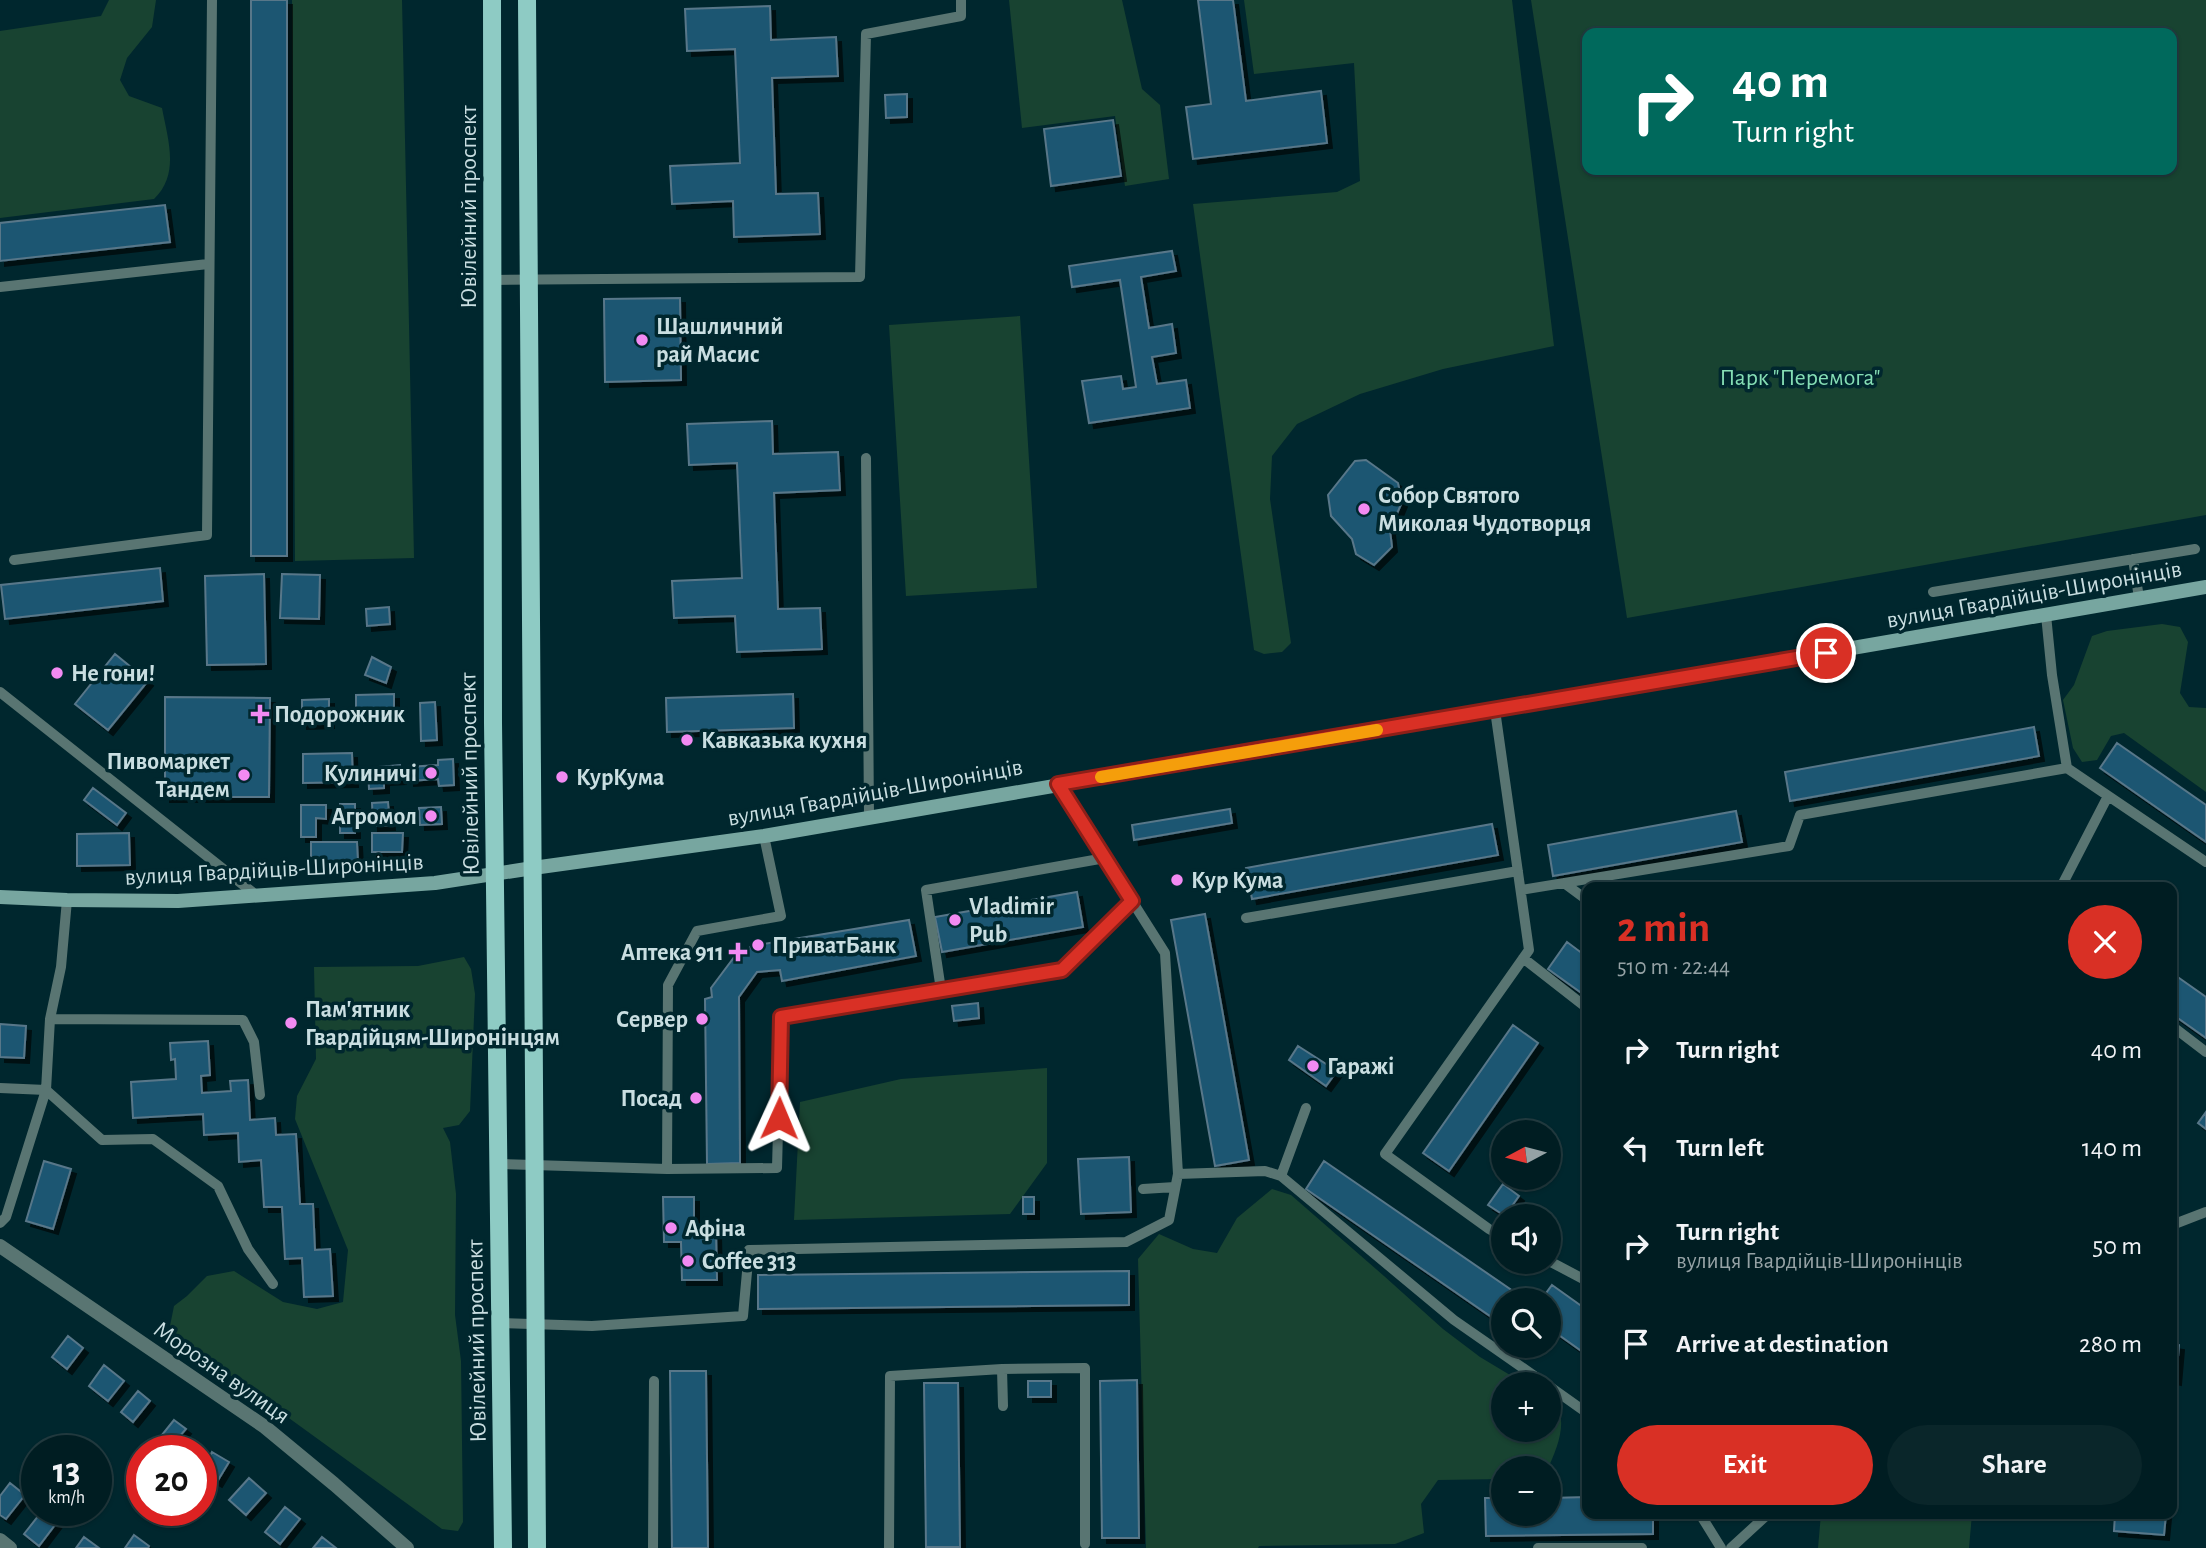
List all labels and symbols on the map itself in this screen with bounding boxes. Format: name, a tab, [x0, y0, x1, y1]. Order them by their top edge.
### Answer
street label: Ювілейний проспект	[457, 105, 481, 309]
place label: Шашличний рай Масис	[656, 315, 783, 367]
marker: Шашличний рай Масис	[634, 332, 650, 348]
park label: Парк "Перемога"	[1719, 366, 1881, 390]
place label: Собор Святого Миколая Чудотворця	[1378, 484, 1591, 536]
marker: Собор Святого Миколая Чудотворця	[1356, 501, 1372, 517]
street label: вулиця Гвардійців-Широнінців	[1885, 557, 2184, 633]
pin	[1796, 623, 1856, 683]
place label: Не гони!	[71, 662, 155, 686]
marker: Не гони!	[49, 665, 65, 681]
street label: Ювілейний проспект	[456, 672, 484, 876]
place label: Подорожник	[274, 703, 405, 727]
marker: Подорожник	[252, 706, 268, 722]
place label: Кавказька кухня	[701, 729, 867, 753]
marker: Кавказька кухня	[679, 732, 695, 748]
place label: Пивомаркет Тандем	[107, 750, 231, 802]
street label: вулиця Гвардійців-Широнінців	[726, 755, 1025, 831]
place label: Кулиничі	[324, 762, 417, 786]
marker: Кулиничі	[423, 765, 439, 781]
place label: КурКума	[576, 766, 664, 790]
marker: Пивомаркет Тандем	[236, 767, 252, 783]
marker: КурКума	[554, 769, 570, 785]
place label: Агромол	[331, 805, 417, 829]
marker: Агромол	[423, 808, 439, 824]
street label: вулиця Гвардійців-Широнінців	[124, 850, 424, 890]
place label: Кур Кума	[1191, 869, 1283, 893]
marker: Кур Кума	[1169, 872, 1185, 888]
place label: Vladimir Pub	[969, 895, 1054, 947]
marker: Vladimir Pub	[947, 912, 963, 928]
place label: ПриватБанк	[772, 934, 896, 958]
marker: ПриватБанк	[750, 937, 766, 953]
place label: Аптека 911	[621, 941, 724, 965]
marker: Аптека 911	[730, 944, 746, 960]
place label: Пам'ятник Гвардійцям-Широнінцям	[305, 998, 560, 1050]
place label: Сервер	[616, 1008, 688, 1032]
marker: Сервер	[694, 1011, 710, 1027]
marker: Пам'ятник Гвардійцям-Широнінцям	[283, 1015, 299, 1031]
place label: Гаражі	[1327, 1055, 1394, 1079]
marker: Гаражі	[1305, 1058, 1321, 1074]
position arrow	[742, 1081, 816, 1155]
place label: Посад	[621, 1087, 682, 1111]
marker: Посад	[688, 1090, 704, 1106]
north arrow	[1491, 1120, 1561, 1190]
place label: Афіна	[685, 1217, 746, 1241]
marker: Афіна	[663, 1220, 679, 1236]
street label: Ювілейний проспект	[463, 1239, 491, 1443]
place label: Coffee 313	[702, 1250, 796, 1274]
marker: Coffee 313	[680, 1253, 696, 1269]
street label: Морозна вулиця	[149, 1317, 294, 1429]
speed limit sign: 20	[126, 1435, 217, 1526]

